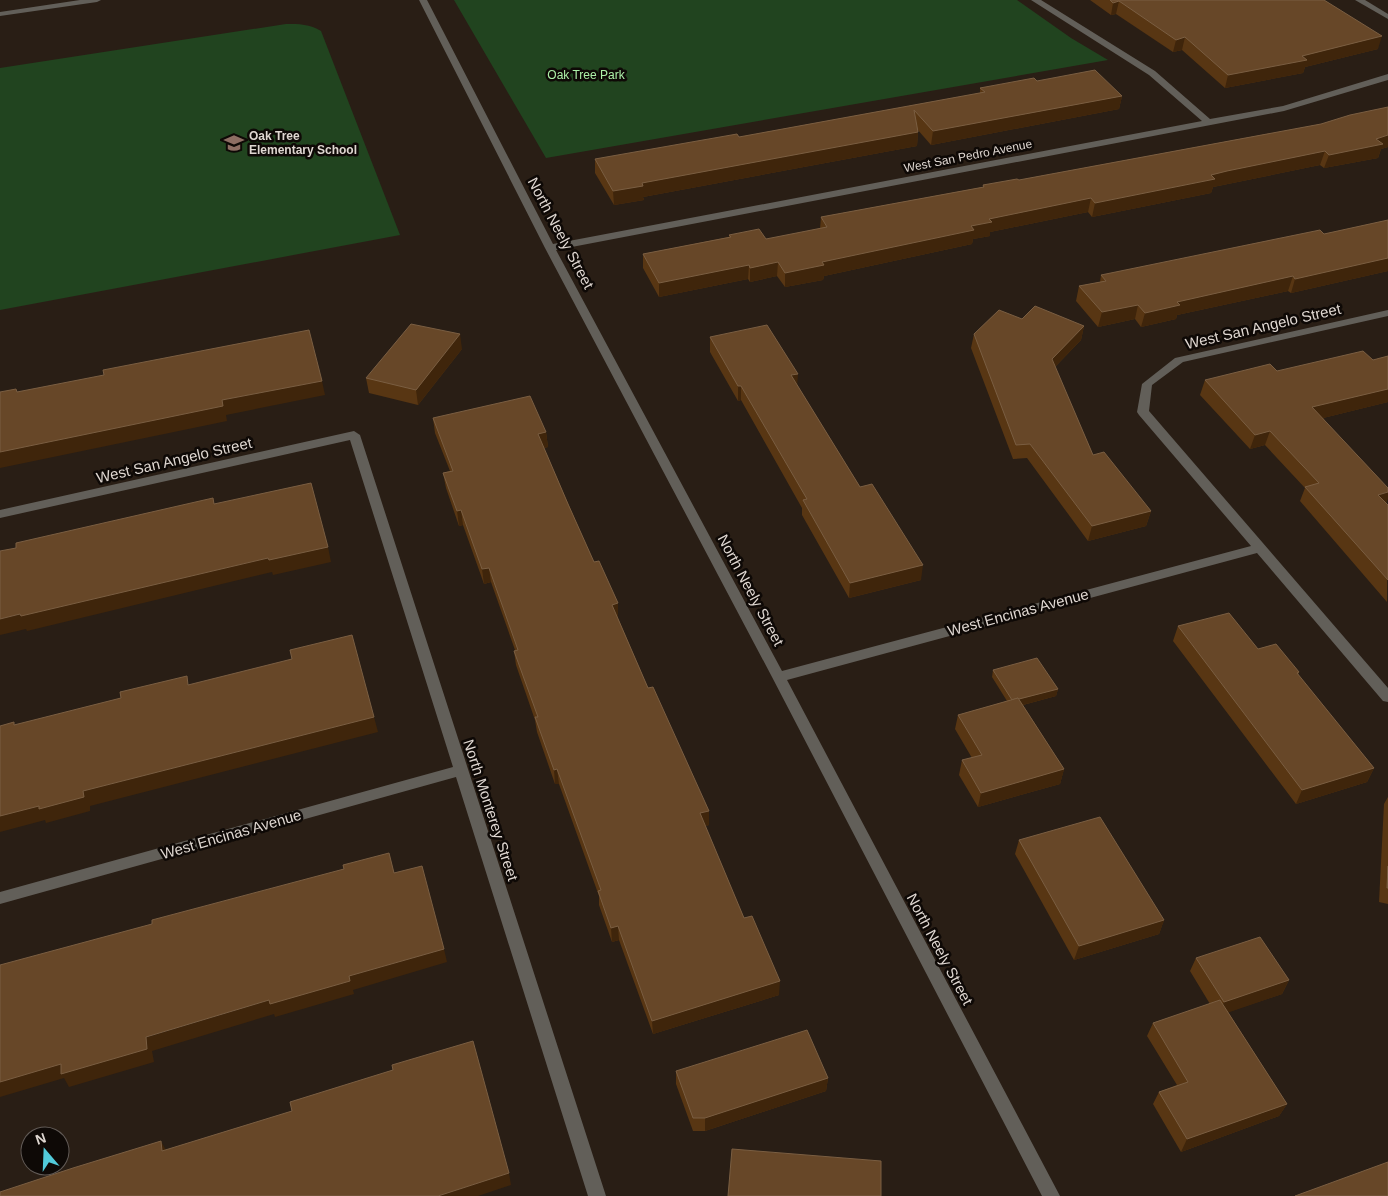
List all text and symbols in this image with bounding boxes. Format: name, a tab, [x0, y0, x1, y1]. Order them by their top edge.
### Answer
park label: Oak Tree Park	[547, 68, 626, 82]
place label: Oak Tree Elementary School	[249, 129, 357, 157]
school or university icon: Oak Tree Elementary School	[223, 132, 245, 154]
street label: West San Pedro Avenue	[903, 137, 1034, 175]
street label: North Neely Street	[525, 175, 598, 292]
street label: West San Angelo Street	[1184, 300, 1343, 352]
street label: West San Angelo Street	[95, 434, 254, 486]
street label: North Neely Street	[715, 532, 788, 649]
street label: West Encinas Avenue	[946, 585, 1090, 639]
street label: North Monterey Street	[460, 737, 522, 884]
street label: West Encinas Avenue	[159, 806, 303, 862]
street label: North Neely Street	[904, 891, 977, 1008]
north arrow	[20, 1126, 70, 1176]
text: N	[33, 1129, 48, 1148]

